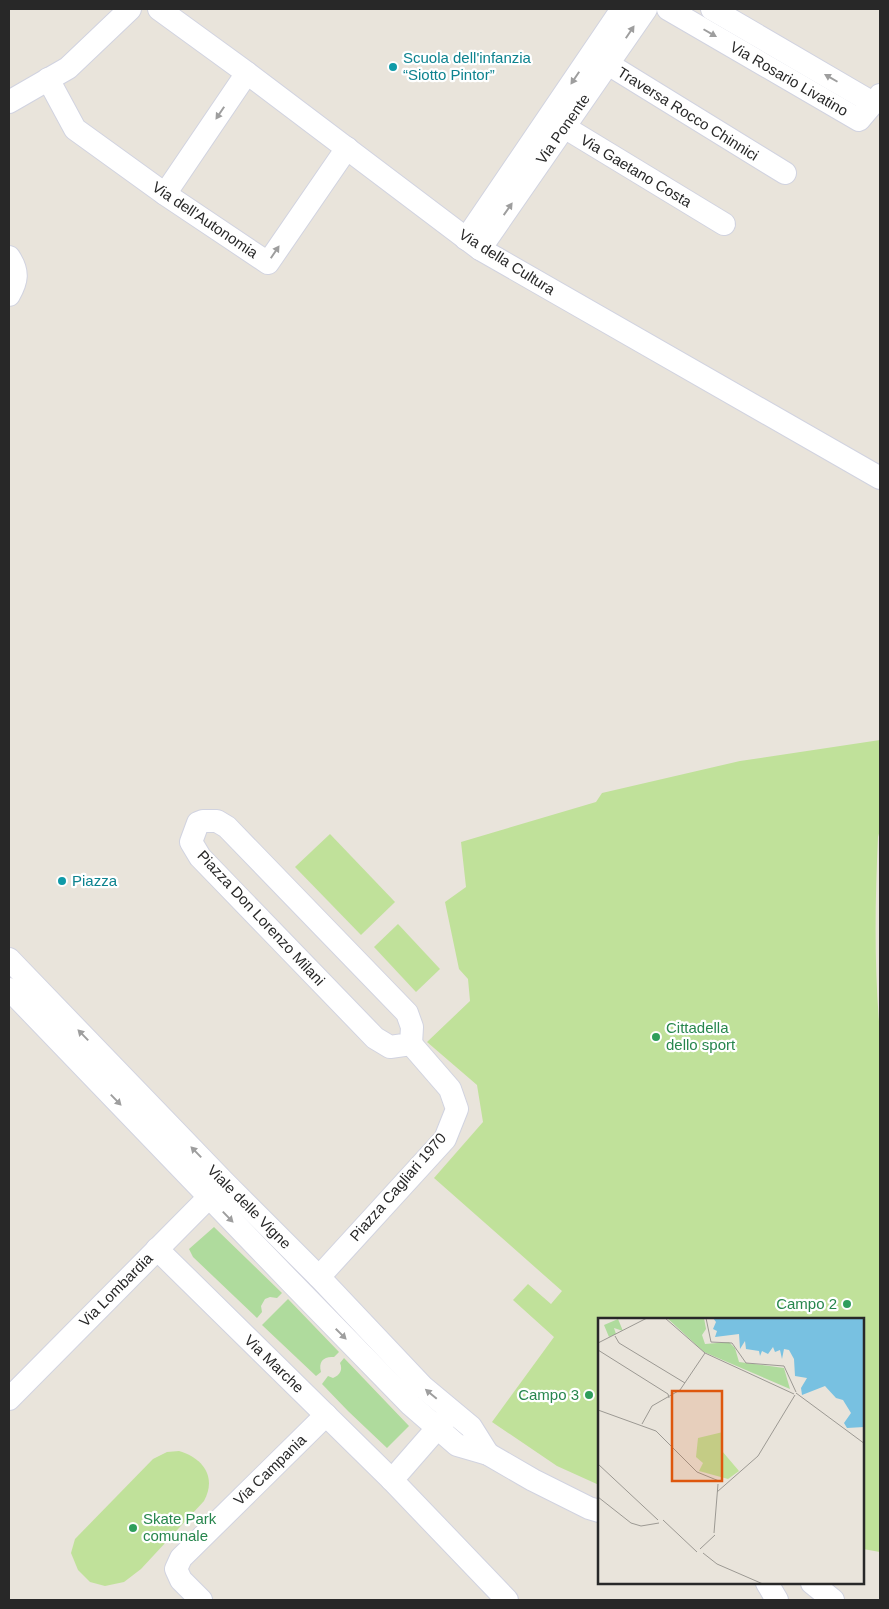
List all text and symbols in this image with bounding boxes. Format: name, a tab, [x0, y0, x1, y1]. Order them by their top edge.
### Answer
one-way arrow	[625, 25, 635, 39]
one-way arrow	[703, 29, 718, 37]
street label: Via Rosario Livatino	[727, 38, 851, 119]
place label: Scuola dell'infanzia “Siotto Pintor”	[403, 49, 532, 83]
marker: Scuola dell'infanzia “Siotto Pintor”	[387, 61, 399, 73]
street label: Traversa Rocco Chinnici	[615, 63, 762, 164]
one-way arrow	[570, 71, 580, 85]
one-way arrow	[824, 74, 837, 83]
street label: Via Ponente	[532, 90, 593, 167]
one-way arrow	[215, 106, 225, 120]
street label: Via Gaetano Costa	[578, 131, 695, 211]
street label: Via dell'Autonomia	[149, 178, 262, 262]
one-way arrow	[503, 203, 513, 216]
street label: Via della Cultura	[456, 225, 559, 298]
one-way arrow	[270, 246, 280, 259]
street label: Piazza Don Lorenzo Milani	[194, 847, 328, 989]
place label: Piazza	[72, 872, 118, 889]
marker: Piazza	[56, 875, 68, 887]
place label: Cittadella dello sport	[666, 1019, 736, 1053]
one-way arrow	[77, 1029, 89, 1041]
marker: Cittadella dello sport	[650, 1031, 662, 1043]
one-way arrow	[109, 1094, 121, 1106]
street label: Piazza Cagliari 1970	[346, 1129, 449, 1244]
one-way arrow	[190, 1147, 202, 1159]
street label: Viale delle Vigne	[204, 1161, 295, 1252]
one-way arrow	[222, 1211, 234, 1223]
street label: Via Lombardia	[76, 1249, 156, 1330]
place label: Campo 2	[776, 1295, 837, 1312]
marker: Campo 2	[841, 1298, 853, 1310]
inset map	[598, 1318, 864, 1584]
one-way arrow	[335, 1327, 347, 1339]
street label: Via Marche	[241, 1331, 307, 1396]
place label: Campo 3	[518, 1386, 579, 1403]
one-way arrow	[425, 1388, 438, 1399]
marker: Campo 3	[583, 1389, 595, 1401]
street label: Via Campania	[230, 1430, 310, 1508]
place label: Skate Park comunale	[143, 1510, 217, 1544]
marker: Skate Park comunale	[127, 1522, 139, 1534]

